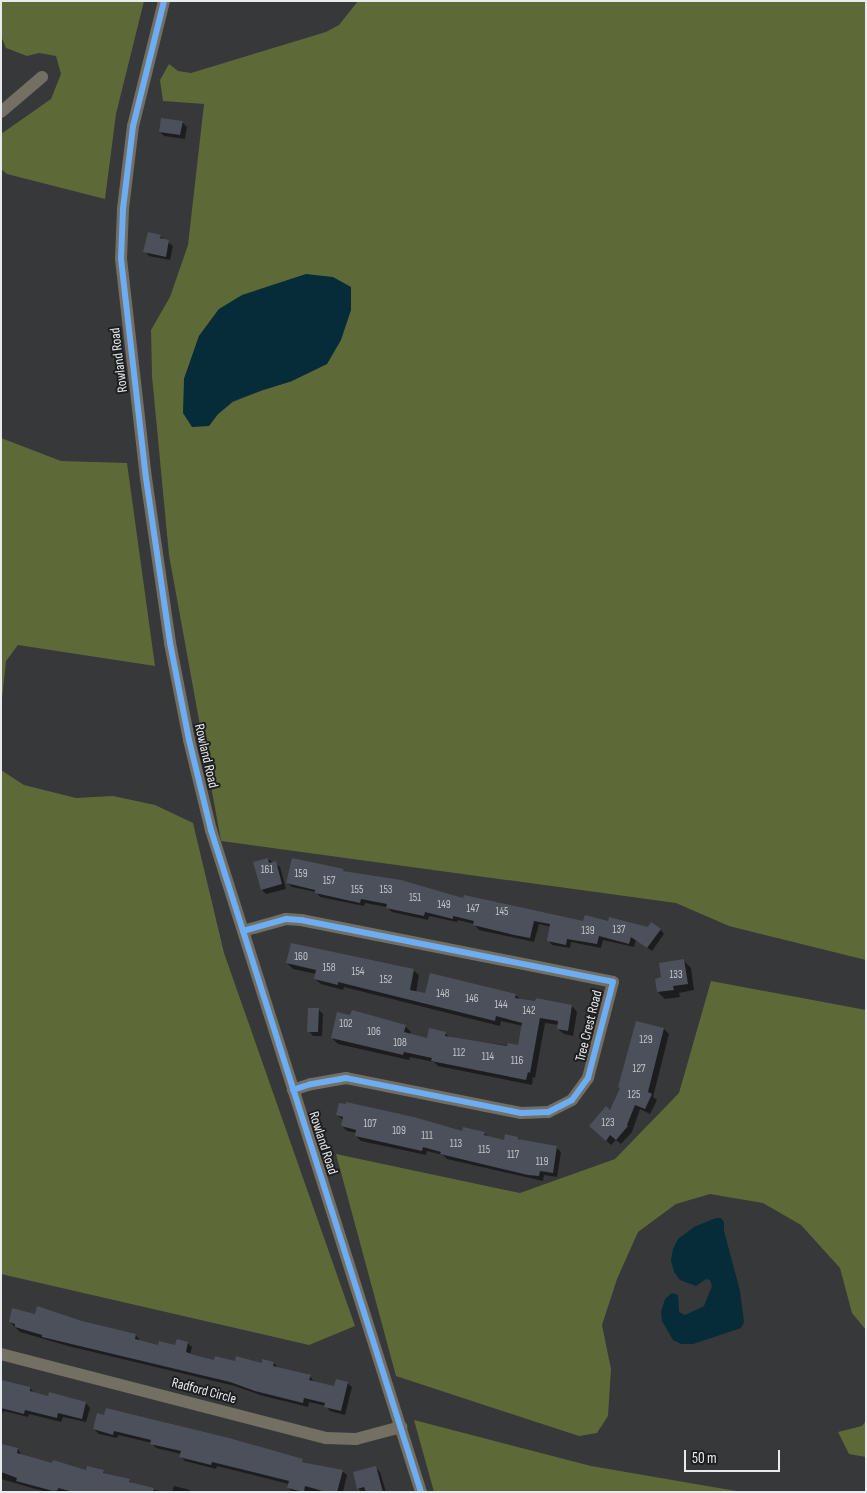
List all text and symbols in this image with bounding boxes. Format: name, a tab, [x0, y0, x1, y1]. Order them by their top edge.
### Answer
street label: Rowland Road	[107, 327, 131, 393]
street label: Rowland Road	[190, 722, 222, 790]
house number: 161	[261, 863, 273, 877]
house number: 159	[294, 867, 308, 881]
house number: 157	[323, 874, 335, 888]
house number: 155	[351, 883, 363, 897]
house number: 153	[380, 883, 392, 897]
house number: 151	[409, 891, 421, 905]
house number: 149	[437, 898, 451, 912]
house number: 147	[467, 902, 479, 916]
house number: 145	[496, 905, 508, 919]
house number: 137	[613, 923, 625, 937]
house number: 139	[581, 924, 595, 938]
house number: 160	[294, 950, 308, 964]
house number: 158	[322, 961, 336, 975]
house number: 154	[352, 965, 364, 979]
house number: 133	[669, 968, 683, 982]
house number: 152	[380, 973, 392, 987]
house number: 148	[436, 987, 450, 1001]
street label: Tree Crest Road	[572, 989, 606, 1063]
house number: 146	[465, 992, 479, 1006]
house number: 144	[494, 998, 508, 1012]
house number: 142	[522, 1004, 536, 1018]
house number: 102	[339, 1017, 353, 1031]
house number: 106	[367, 1025, 381, 1039]
house number: 129	[639, 1033, 653, 1047]
house number: 108	[393, 1036, 407, 1050]
house number: 112	[453, 1046, 465, 1060]
house number: 114	[482, 1050, 494, 1064]
house number: 116	[511, 1054, 523, 1068]
house number: 127	[633, 1062, 645, 1076]
house number: 125	[628, 1088, 640, 1102]
street label: Rowland Road	[305, 1109, 341, 1177]
house number: 123	[601, 1116, 615, 1130]
house number: 107	[363, 1117, 377, 1131]
house number: 109	[392, 1124, 406, 1138]
house number: 111	[421, 1129, 433, 1143]
house number: 113	[450, 1137, 462, 1151]
house number: 115	[478, 1143, 490, 1157]
house number: 117	[507, 1148, 519, 1162]
house number: 119	[536, 1155, 548, 1169]
street label: Radford Circle	[170, 1374, 238, 1408]
scale bar	[687, 1440, 783, 1472]
text: 50 m	[692, 1449, 717, 1468]

